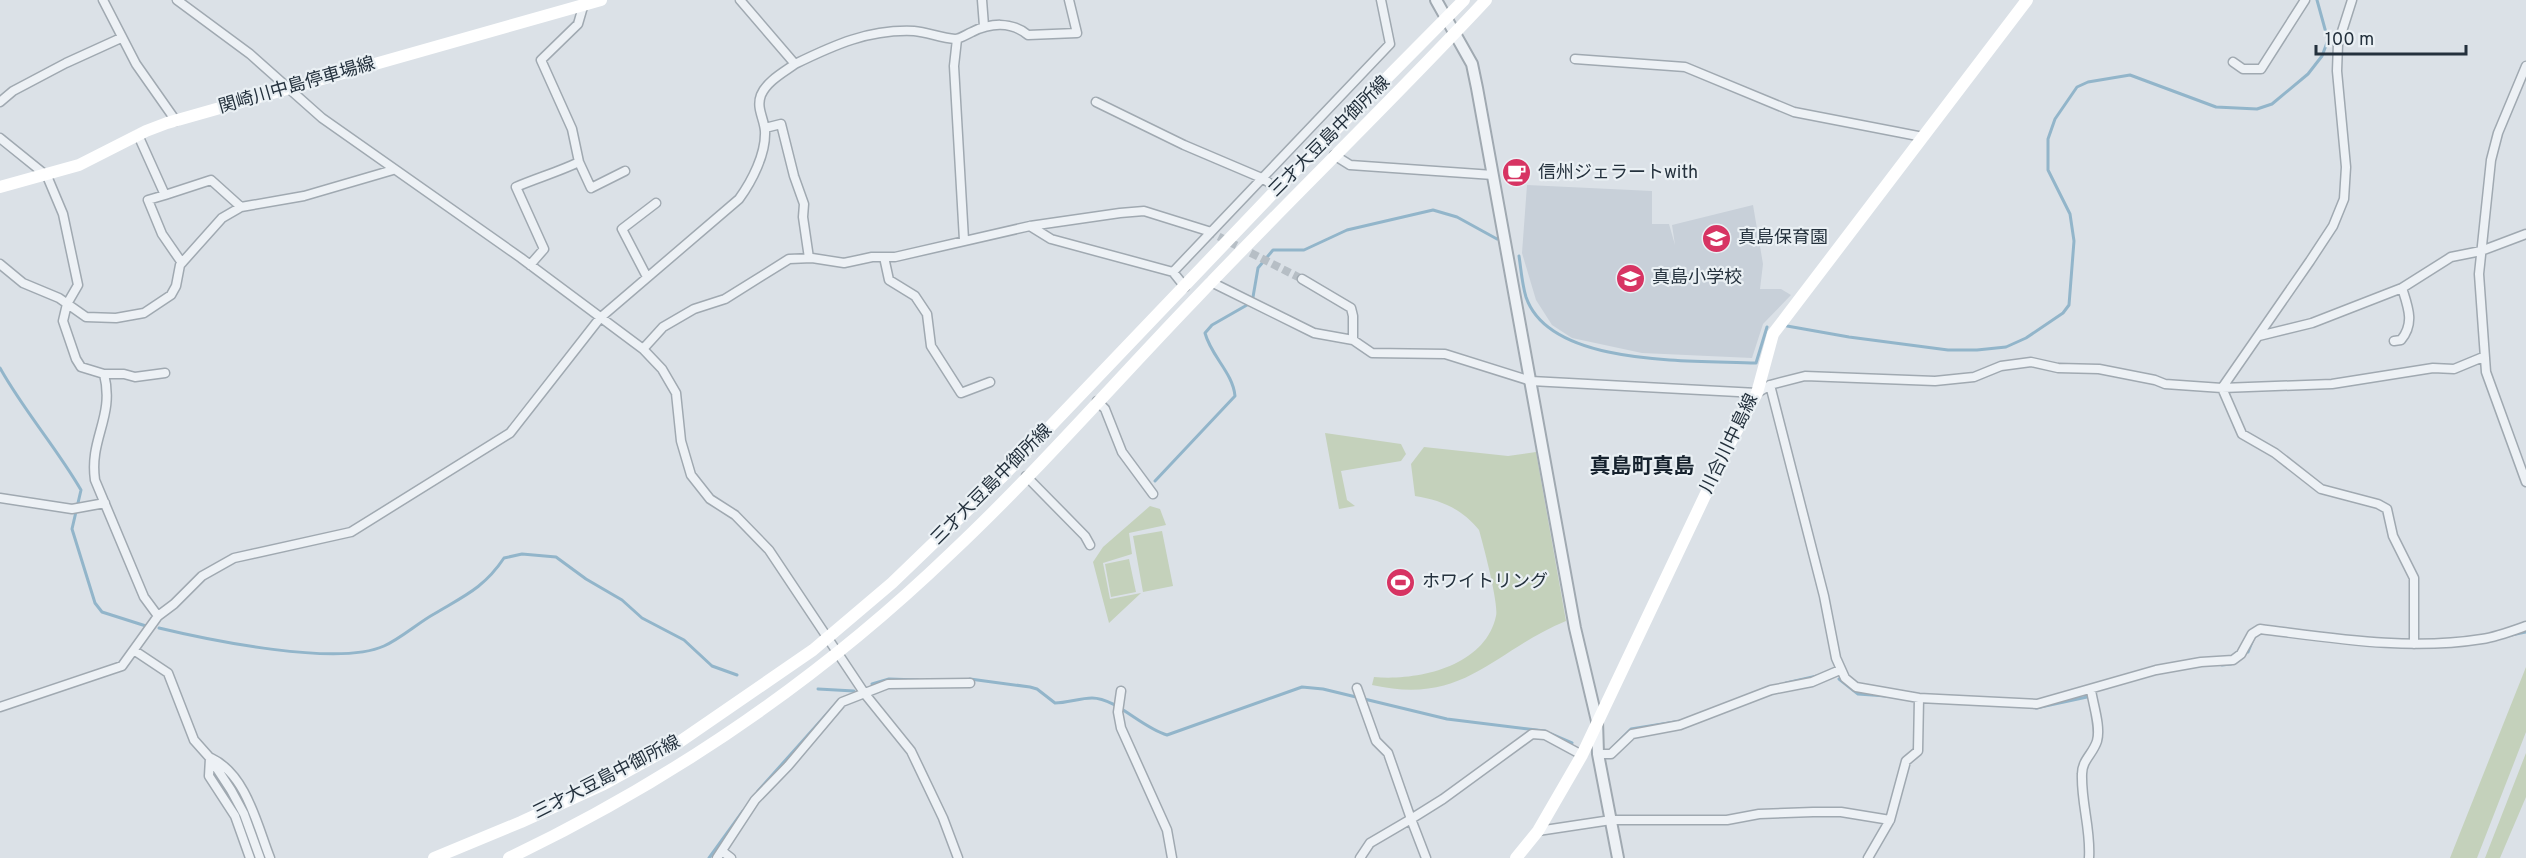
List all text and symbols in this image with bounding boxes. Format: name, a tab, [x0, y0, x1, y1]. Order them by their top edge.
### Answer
scale bar	[2316, 18, 2466, 56]
text: 100 m	[2325, 29, 2374, 52]
street label: 関崎川中島停車場線	[216, 53, 378, 119]
street label: 三才大豆島中御所線	[1265, 72, 1395, 202]
cafe icon: 信州ジェラートwith	[1501, 157, 1533, 189]
place label: 信州ジェラートwith	[1538, 162, 1698, 185]
school or university icon: 真島保育園	[1701, 222, 1733, 254]
place label: 真島保育園	[1738, 227, 1828, 250]
school or university icon: 真島小学校	[1615, 262, 1647, 294]
place label: 真島小学校	[1652, 267, 1742, 290]
street label: 川合川中島線	[1696, 390, 1764, 498]
street label: 三才大豆島中御所線	[927, 420, 1057, 550]
district label: 真島町真島	[1590, 454, 1695, 481]
sports icon: ホワイトリング	[1385, 566, 1417, 598]
place label: ホワイトリング	[1422, 571, 1548, 594]
street label: 三才大豆島中御所線	[530, 731, 684, 825]

